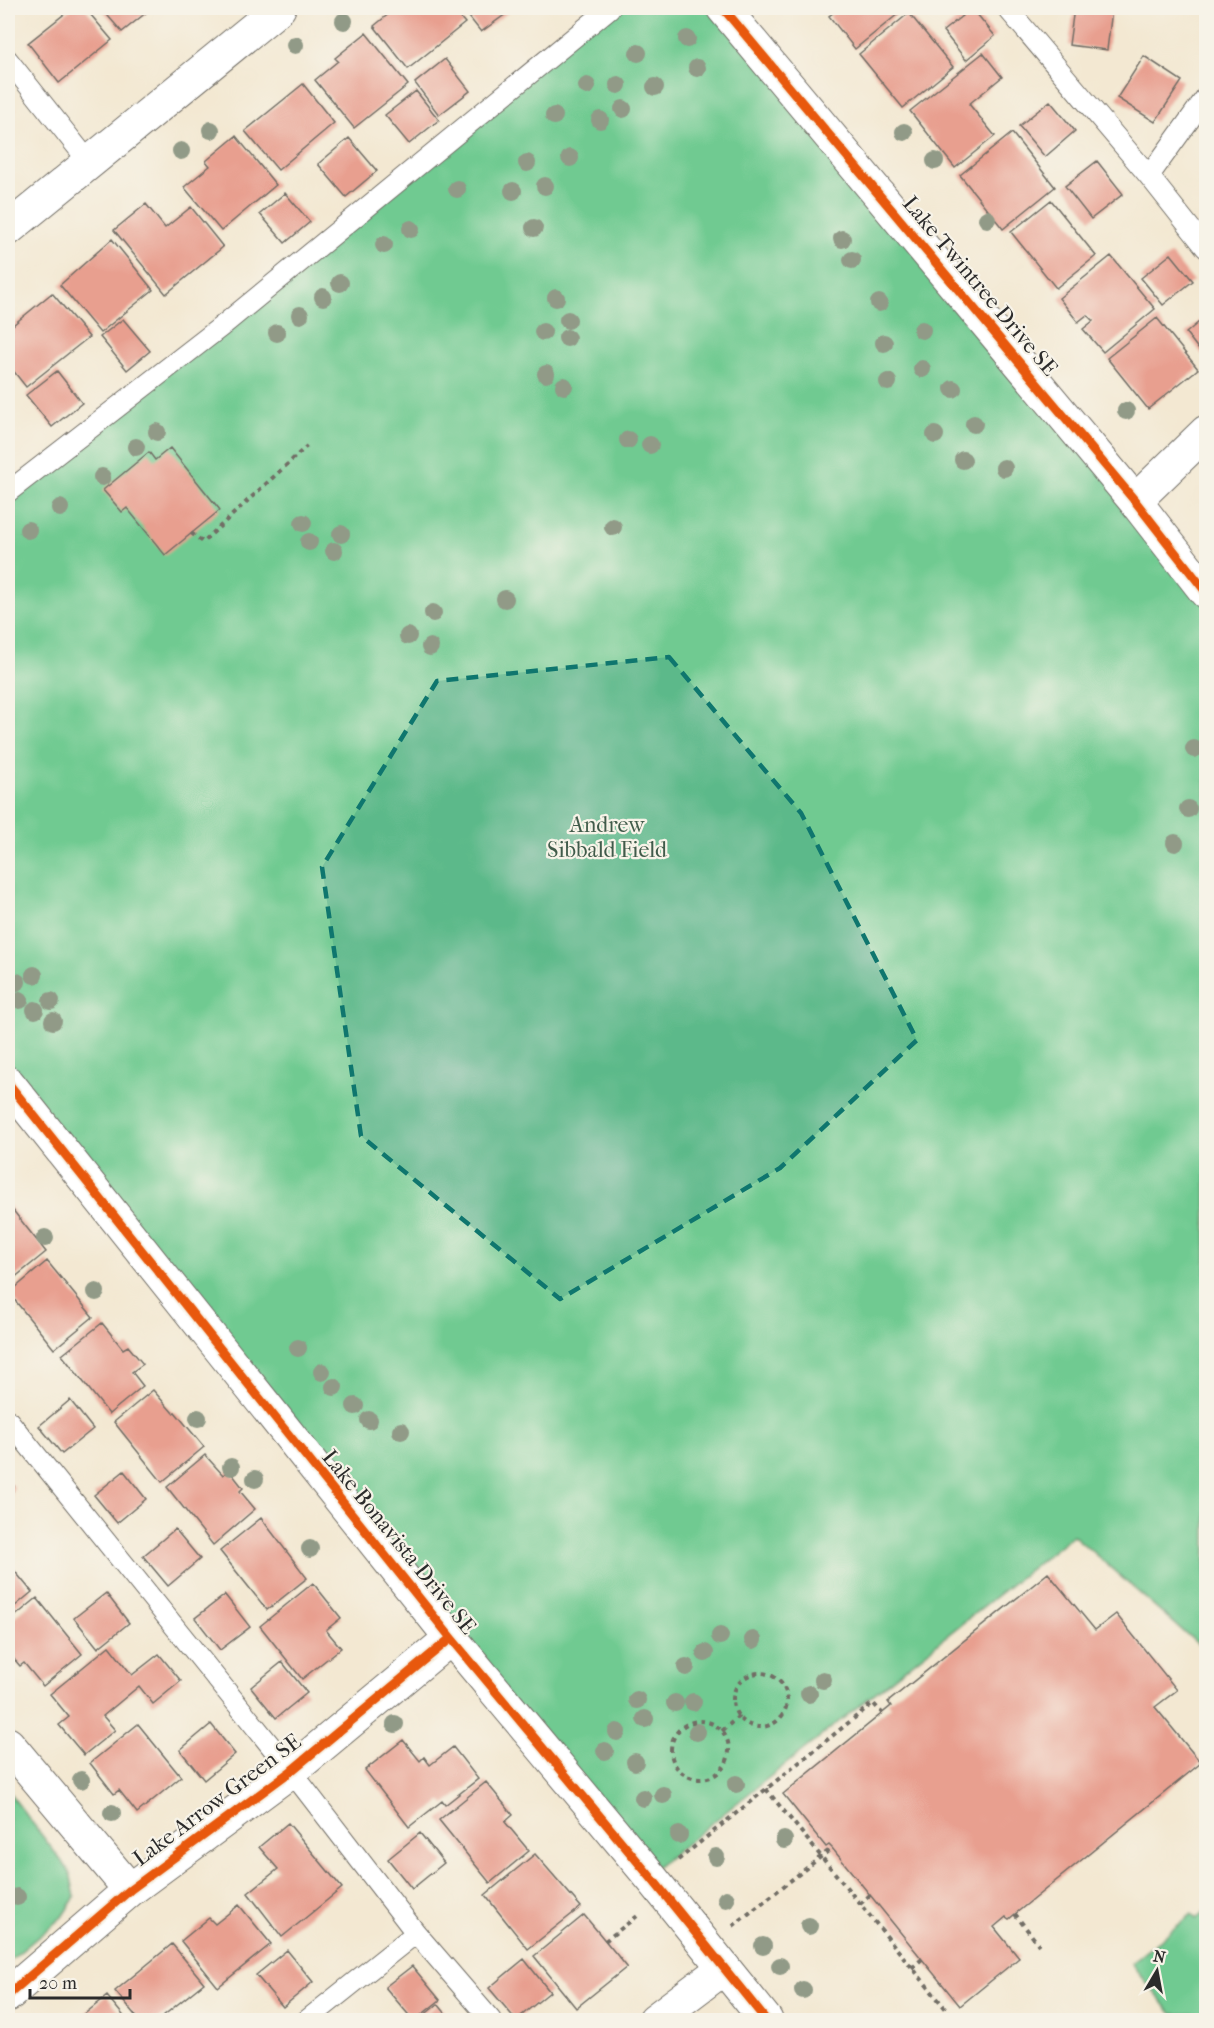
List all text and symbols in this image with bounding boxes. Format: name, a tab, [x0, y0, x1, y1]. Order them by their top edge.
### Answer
street label: Lake Twintree Drive SE	[897, 191, 1063, 381]
park label: Andrew Sibbald Field	[547, 812, 668, 863]
street label: Lake Bonavista Drive SE	[317, 1445, 481, 1639]
street label: Lake Arrow Green SE	[128, 1728, 306, 1872]
north arrow	[1127, 1941, 1187, 2001]
text: N	[1152, 1946, 1168, 1967]
scale bar	[30, 1962, 130, 2000]
text: 20 m	[39, 1973, 77, 1994]

